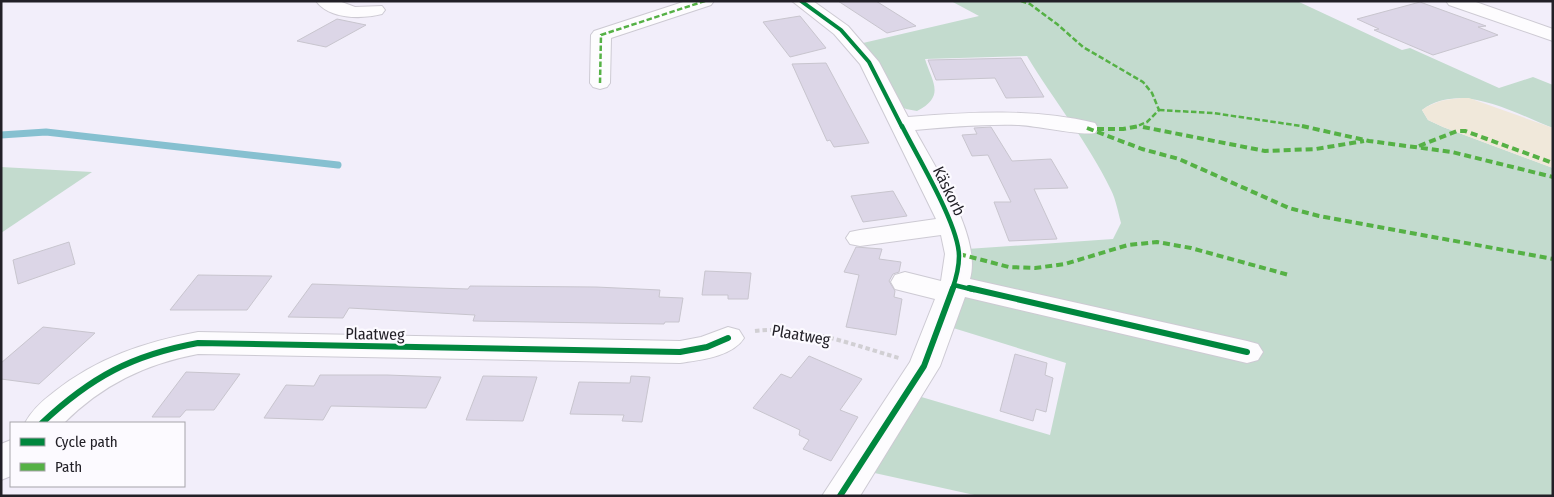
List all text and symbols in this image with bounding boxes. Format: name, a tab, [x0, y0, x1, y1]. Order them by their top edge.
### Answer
street label: Käskorb	[929, 163, 969, 219]
street label: Plaatweg	[770, 321, 832, 350]
street label: Plaatweg	[345, 324, 405, 344]
legend	[10, 422, 185, 487]
text: Cycle path	[55, 433, 118, 451]
text: Path	[55, 458, 82, 476]

